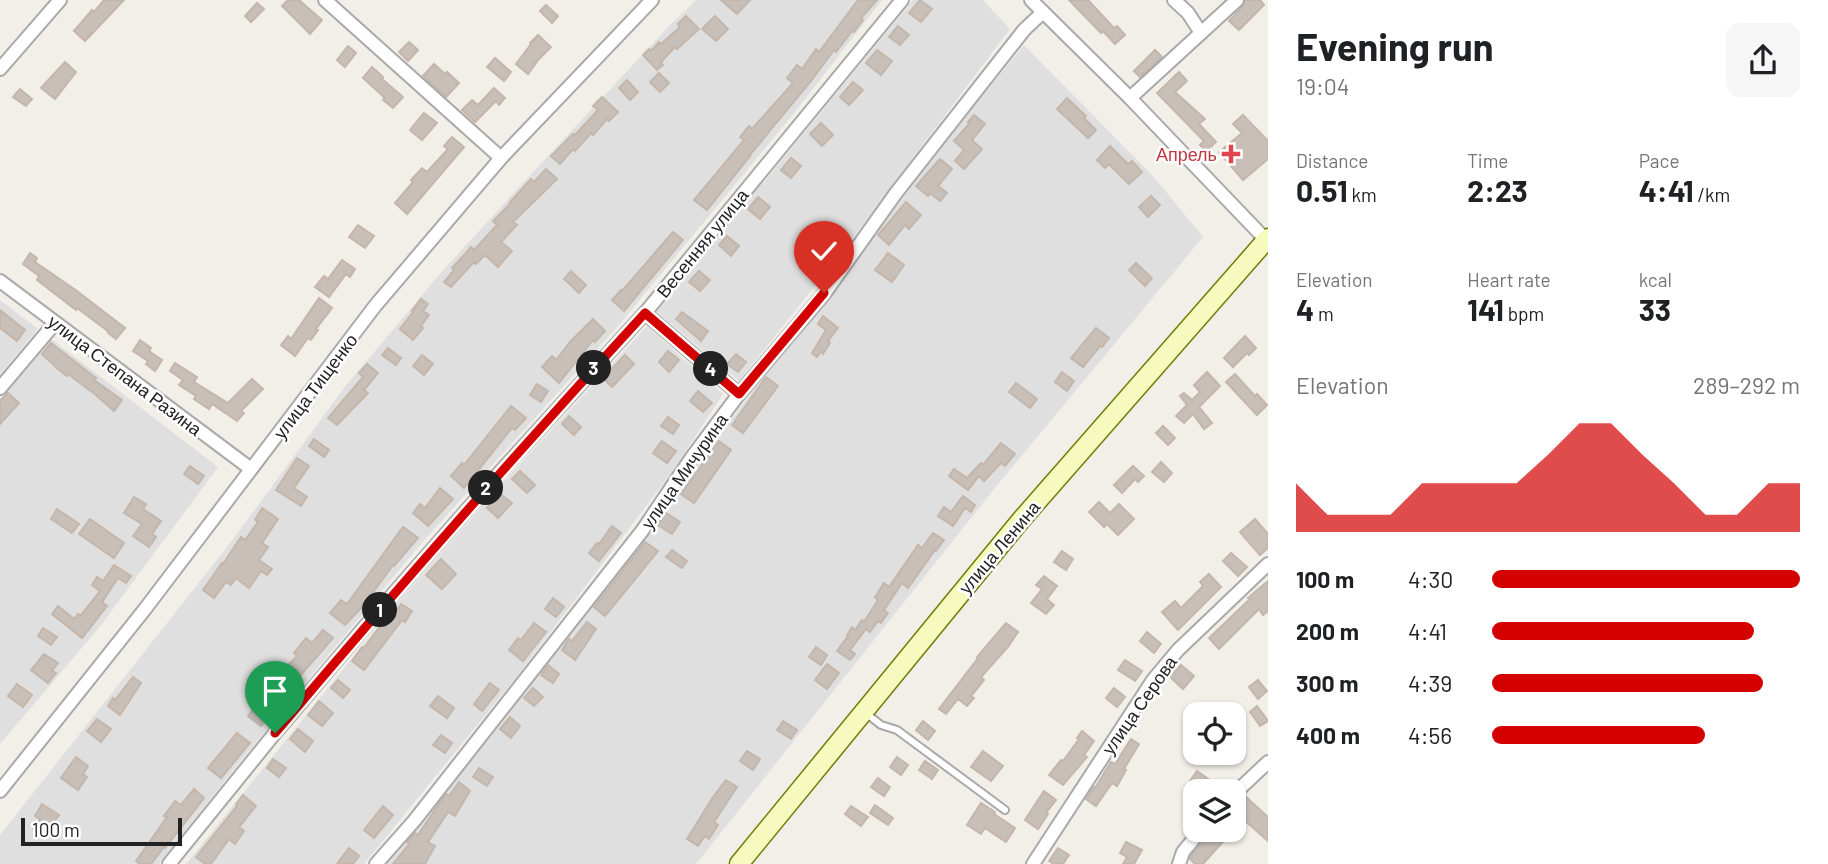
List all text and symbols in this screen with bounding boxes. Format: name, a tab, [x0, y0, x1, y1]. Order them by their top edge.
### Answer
text: Evening run	[1296, 23, 1494, 69]
button: share	[1726, 23, 1800, 97]
text: 19:04	[1296, 72, 1350, 100]
place label: Апрель	[1156, 143, 1217, 165]
marker: Апрель	[1223, 146, 1239, 162]
text: Distance	[1296, 149, 1368, 172]
text: Time	[1467, 149, 1508, 172]
text: Pace	[1639, 149, 1680, 172]
text: 0.51	[1296, 172, 1348, 208]
text: 2:23	[1467, 172, 1528, 208]
text: 4:41	[1639, 172, 1694, 208]
street label: Весенняя улица	[651, 183, 753, 302]
text: km	[1348, 183, 1377, 206]
text: /km	[1694, 183, 1730, 206]
pin	[794, 221, 854, 293]
icon: check	[805, 232, 843, 270]
text: Elevation	[1296, 268, 1373, 291]
text: Heart rate	[1467, 268, 1551, 291]
text: kcal	[1639, 268, 1672, 291]
text: 4	[1296, 291, 1314, 327]
text: 141	[1467, 291, 1504, 327]
text: 33	[1639, 291, 1671, 327]
text: m	[1314, 302, 1334, 325]
text: bpm	[1504, 302, 1544, 325]
street label: улица Степана Разина	[44, 310, 207, 441]
street label: улица Тищенко	[268, 329, 362, 443]
pin: 3	[576, 350, 612, 386]
pin: 4	[694, 352, 728, 386]
text: 3	[588, 356, 599, 379]
text: 4	[705, 357, 716, 380]
text: Elevation	[1296, 371, 1389, 399]
text: 289–292 m	[1693, 371, 1800, 399]
street label: улица Мичурина	[636, 408, 733, 533]
pin: 2	[468, 470, 504, 505]
text: 2	[480, 476, 491, 499]
street label: улица Ленина	[954, 495, 1045, 598]
text: 100 m	[1296, 565, 1354, 593]
text: 4:30	[1408, 565, 1453, 593]
pin: 1	[362, 592, 398, 628]
text: 1	[376, 598, 383, 621]
text: 200 m	[1296, 617, 1359, 645]
text: 4:41	[1408, 617, 1447, 645]
street label: улица Серова	[1097, 651, 1182, 759]
pin	[245, 661, 305, 733]
text: 300 m	[1296, 669, 1358, 697]
text: 4:39	[1408, 669, 1452, 697]
icon: arrive	[256, 672, 294, 710]
map controls	[1183, 702, 1246, 842]
button: locate	[1183, 702, 1246, 765]
text: 400 m	[1296, 721, 1360, 749]
text: 4:56	[1408, 721, 1452, 749]
button: layers	[1183, 779, 1246, 842]
scale bar	[21, 815, 182, 847]
text: 100 m	[32, 818, 80, 841]

